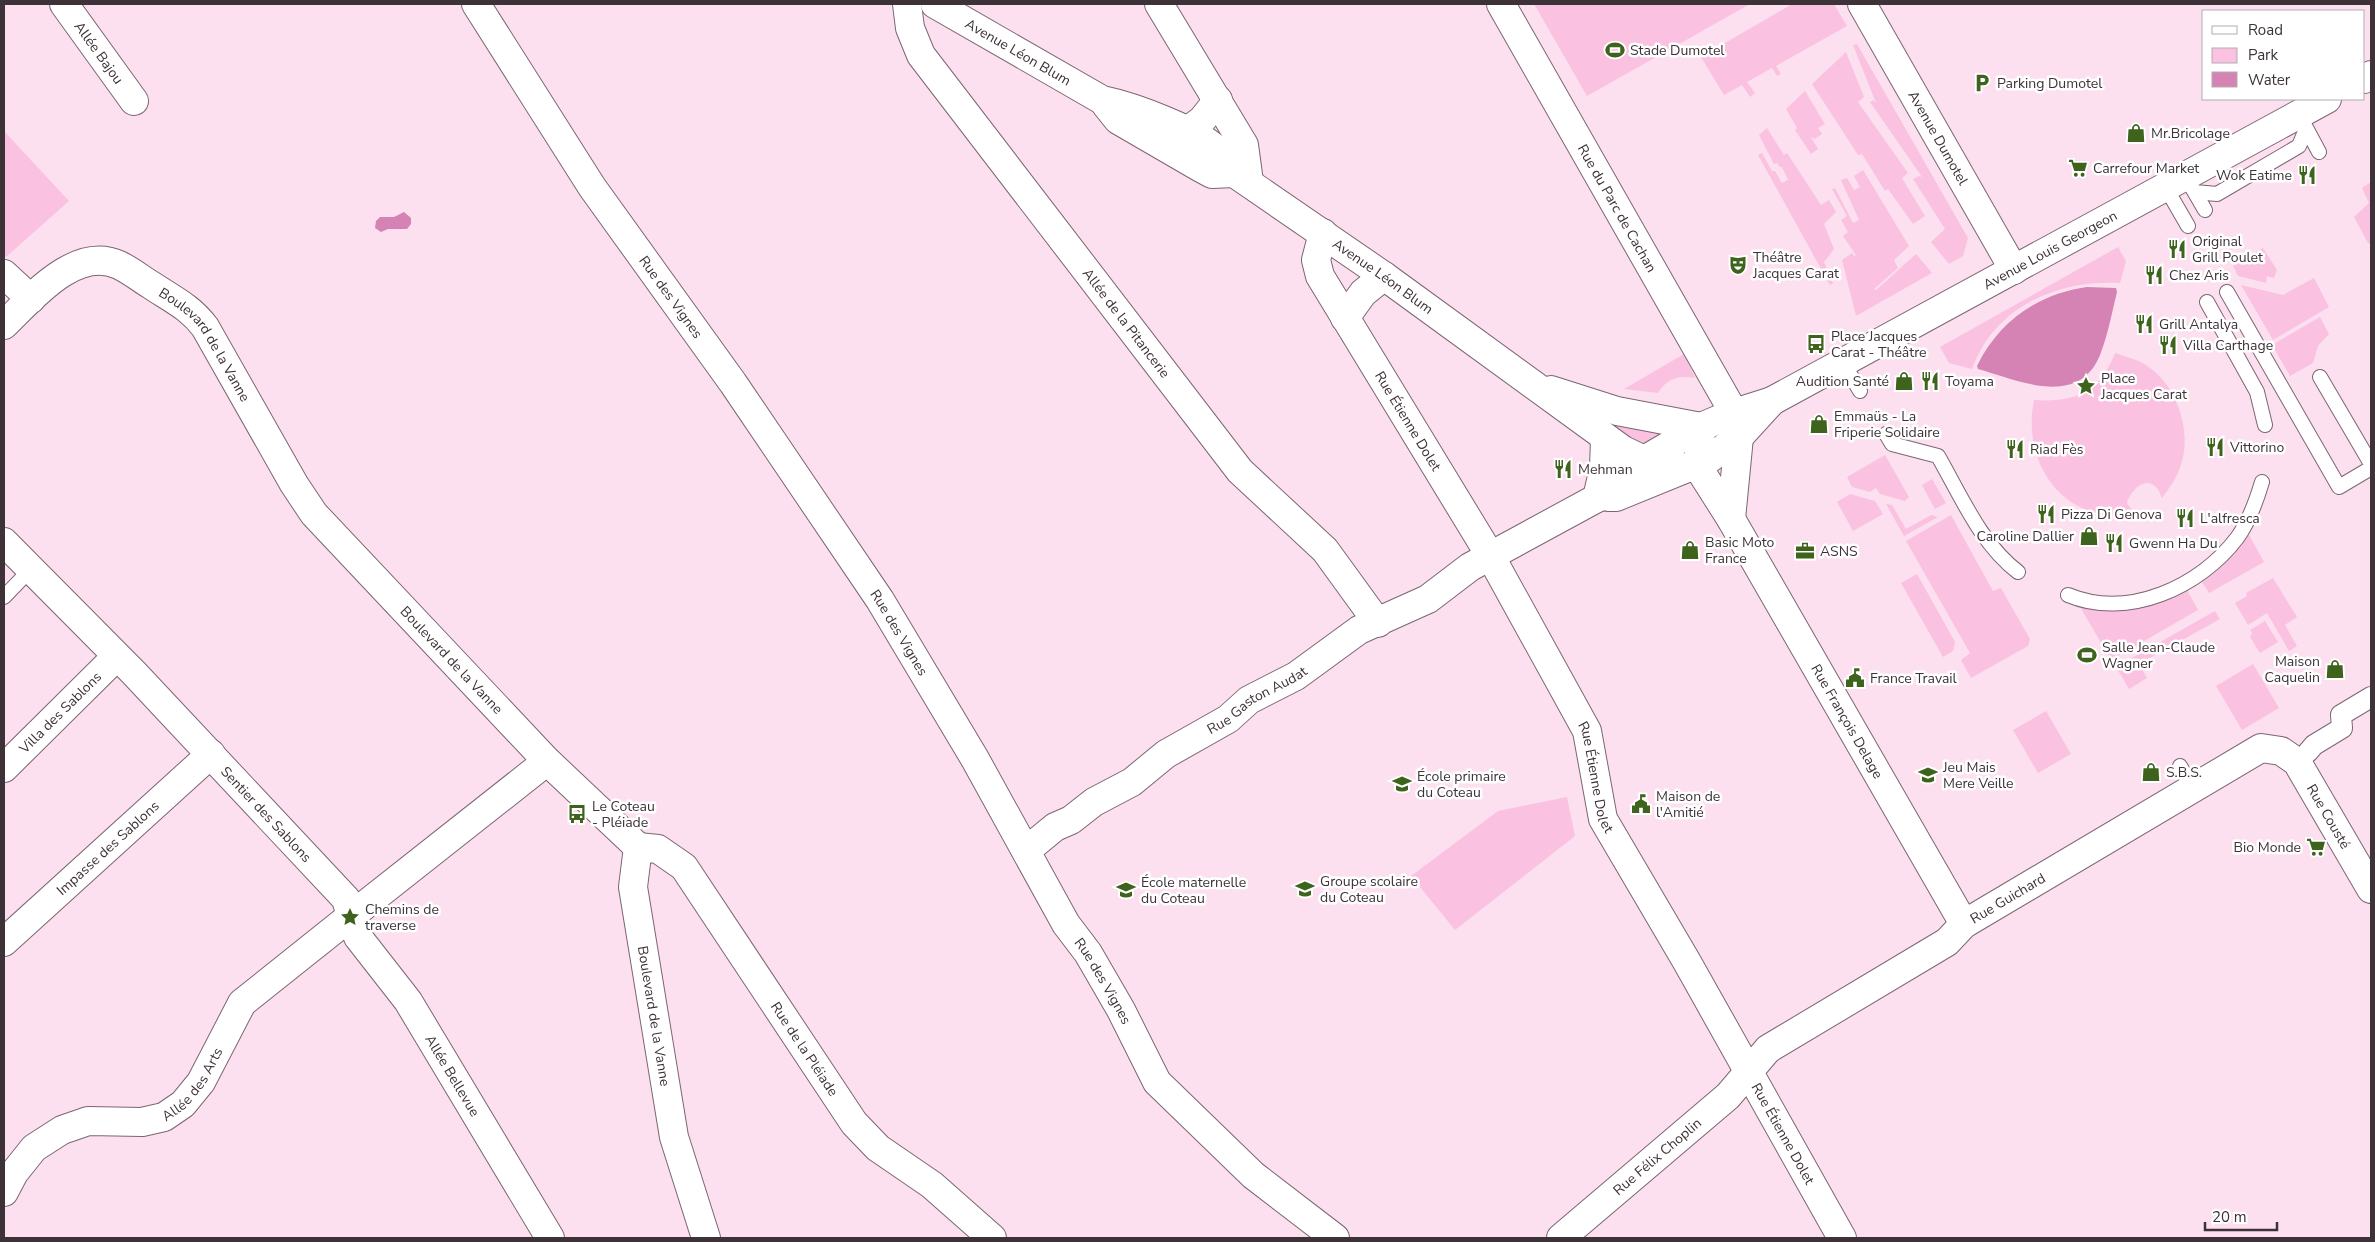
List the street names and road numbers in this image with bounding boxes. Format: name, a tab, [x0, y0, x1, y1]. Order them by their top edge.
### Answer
street label: Avenue Léon Blum	[962, 14, 1074, 90]
street label: Allée Bajou	[70, 18, 128, 88]
street label: Avenue Dumotel	[1904, 87, 1973, 189]
street label: Rue du Parc de Cachan	[1573, 141, 1661, 276]
street label: Avenue Louis Georgeon	[1980, 206, 2121, 294]
street label: Avenue Léon Blum	[1329, 234, 1437, 319]
street label: Rue des Vignes	[634, 252, 707, 343]
street label: Allée de la Pitancerie	[1078, 265, 1174, 382]
street label: Boulevard de la Vanne	[155, 283, 254, 405]
street label: Rue Étienne Dolet	[1370, 368, 1445, 475]
street label: Rue des Vignes	[866, 586, 932, 680]
street label: Boulevard de la Vanne	[396, 602, 507, 718]
street label: Rue François Delage	[1807, 661, 1887, 782]
street label: Rue Gaston Audat	[1204, 662, 1311, 739]
street label: Villa des Sablons	[14, 667, 106, 759]
street label: Rue Étienne Dolet	[1573, 718, 1618, 836]
street label: Sentier des Sablons	[216, 762, 316, 867]
street label: Rue Cousté	[2302, 781, 2355, 852]
street label: Impasse des Sablons	[53, 797, 164, 900]
street label: Rue Guichard	[1967, 869, 2049, 928]
street label: Rue des Vignes	[1070, 934, 1136, 1028]
street label: Boulevard de la Vanne	[633, 945, 675, 1088]
street label: Rue de la Pléiade	[766, 998, 843, 1100]
street label: Allée Bellevue	[420, 1031, 484, 1120]
street label: Allée des Arts	[158, 1044, 227, 1126]
street label: Rue Étienne Dolet	[1747, 1080, 1819, 1188]
street label: Rue Félix Choplin	[1609, 1114, 1705, 1200]

